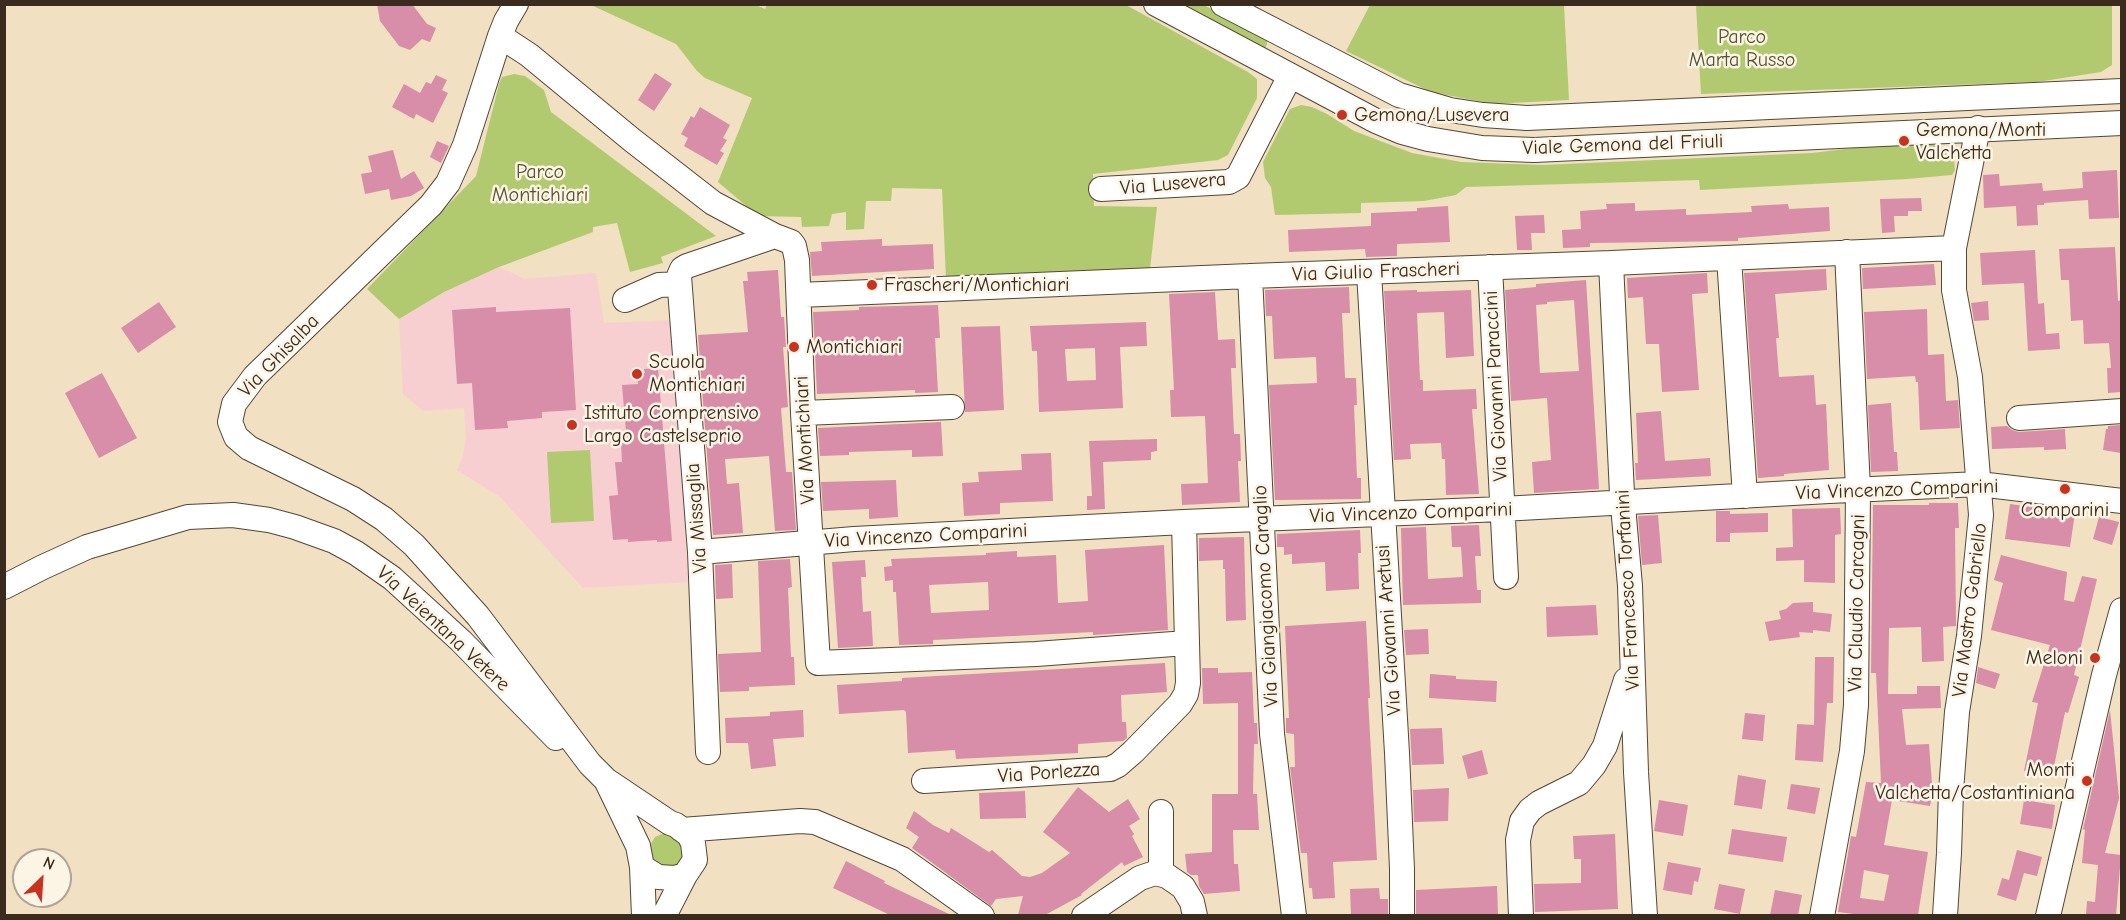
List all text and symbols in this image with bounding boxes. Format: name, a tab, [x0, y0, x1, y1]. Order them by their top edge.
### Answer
park label: Parco Marta Russo	[1689, 25, 1795, 72]
place label: Gemona/Lusevera	[1354, 103, 1510, 127]
marker: Gemona/Lusevera	[1335, 108, 1349, 122]
place label: Gemona/Monti Valchetta	[1916, 118, 2046, 165]
street label: Viale Gemona del Friuli	[1522, 129, 1724, 161]
marker: Gemona/Monti Valchetta	[1897, 134, 1911, 148]
park label: Parco Montichiari	[492, 160, 588, 207]
street label: Via Lusevera	[1119, 167, 1227, 201]
street label: Via Giulio Frascheri	[1292, 257, 1460, 287]
place label: Frascheri/Montichiari	[884, 273, 1070, 297]
marker: Frascheri/Montichiari	[865, 278, 879, 292]
street label: Via Giovanni Paraccini	[1479, 290, 1513, 482]
street label: Via Ghisalba	[234, 310, 324, 402]
place label: Montichiari	[806, 335, 902, 359]
marker: Montichiari	[787, 340, 801, 354]
place label: Scuola Montichiari	[649, 350, 745, 397]
marker: Scuola Montichiari	[630, 367, 644, 381]
street label: Via Montichiari	[790, 375, 820, 505]
place label: Istituto Comprensivo Largo Castelseprio	[584, 401, 759, 448]
marker: Istituto Comprensivo Largo Castelseprio	[565, 418, 579, 432]
street label: Via Missaglia	[681, 462, 713, 574]
street label: Via Vincenzo Comparini	[1795, 474, 1999, 506]
marker: Comparini	[2058, 482, 2072, 496]
street label: Via Giangiacomo Caraglio	[1248, 484, 1284, 708]
street label: Via Francesco Torfanini	[1611, 489, 1645, 691]
street label: Via Vincenzo Comparini	[1309, 497, 1513, 529]
place label: Comparini	[2021, 498, 2109, 522]
street label: Via Claudio Carcagni	[1843, 514, 1871, 692]
street label: Via Vincenzo Comparini	[824, 519, 1028, 553]
street label: Via Mastro Gabriello	[1947, 521, 1993, 699]
street label: Via Giovanni Aretusi	[1371, 544, 1407, 716]
street label: Via Veientana Vetere	[371, 561, 515, 697]
place label: Meloni	[2026, 646, 2083, 670]
marker: Meloni	[2088, 651, 2102, 665]
street label: Via Porlezza	[997, 757, 1101, 789]
place label: Monti Valchetta/Costantiniana	[1875, 758, 2075, 805]
marker: Monti Valchetta/Costantiniana	[2080, 774, 2094, 788]
north arrow	[12, 848, 72, 908]
text: N	[40, 853, 57, 874]

